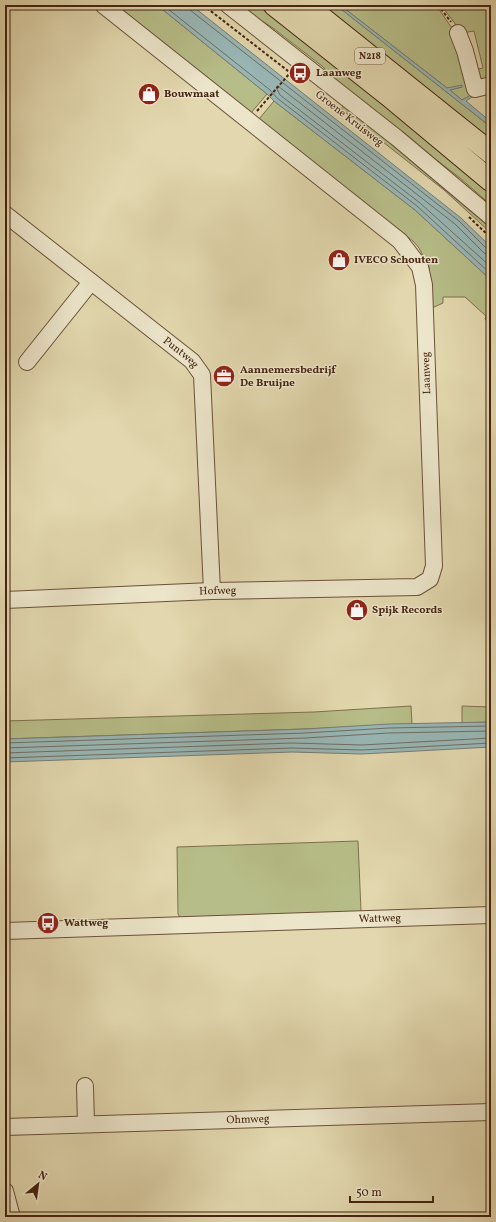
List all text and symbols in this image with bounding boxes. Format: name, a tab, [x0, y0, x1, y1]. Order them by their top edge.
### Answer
road number: N218	[355, 48, 385, 64]
bus stop icon: Laanweg	[287, 60, 313, 86]
place label: Laanweg	[316, 66, 362, 81]
shop icon: Bouwmaat	[136, 81, 162, 107]
place label: Bouwmaat	[164, 87, 219, 102]
street label: Groene Kruisweg	[312, 88, 387, 151]
shop icon: IVECO Schouten	[326, 247, 352, 273]
place label: IVECO Schouten	[354, 253, 438, 268]
street label: Puntweg	[160, 333, 203, 372]
street label: Laanweg	[419, 351, 435, 394]
office icon: Aannemersbedrijf De Bruijne	[211, 363, 237, 389]
place label: Aannemersbedrijf De Bruijne	[240, 363, 337, 391]
street label: Hofweg	[199, 583, 237, 599]
shop icon: Spijk Records	[344, 597, 370, 623]
place label: Spijk Records	[372, 603, 442, 618]
bus stop icon: Wattweg	[35, 910, 61, 936]
street label: Wattweg	[358, 910, 402, 927]
place label: Wattweg	[64, 916, 108, 931]
street label: Ohmweg	[226, 1111, 270, 1128]
north arrow	[18, 1164, 58, 1204]
text: N	[35, 1168, 49, 1185]
scale bar	[350, 1178, 433, 1204]
text: 50 m	[356, 1185, 382, 1201]

